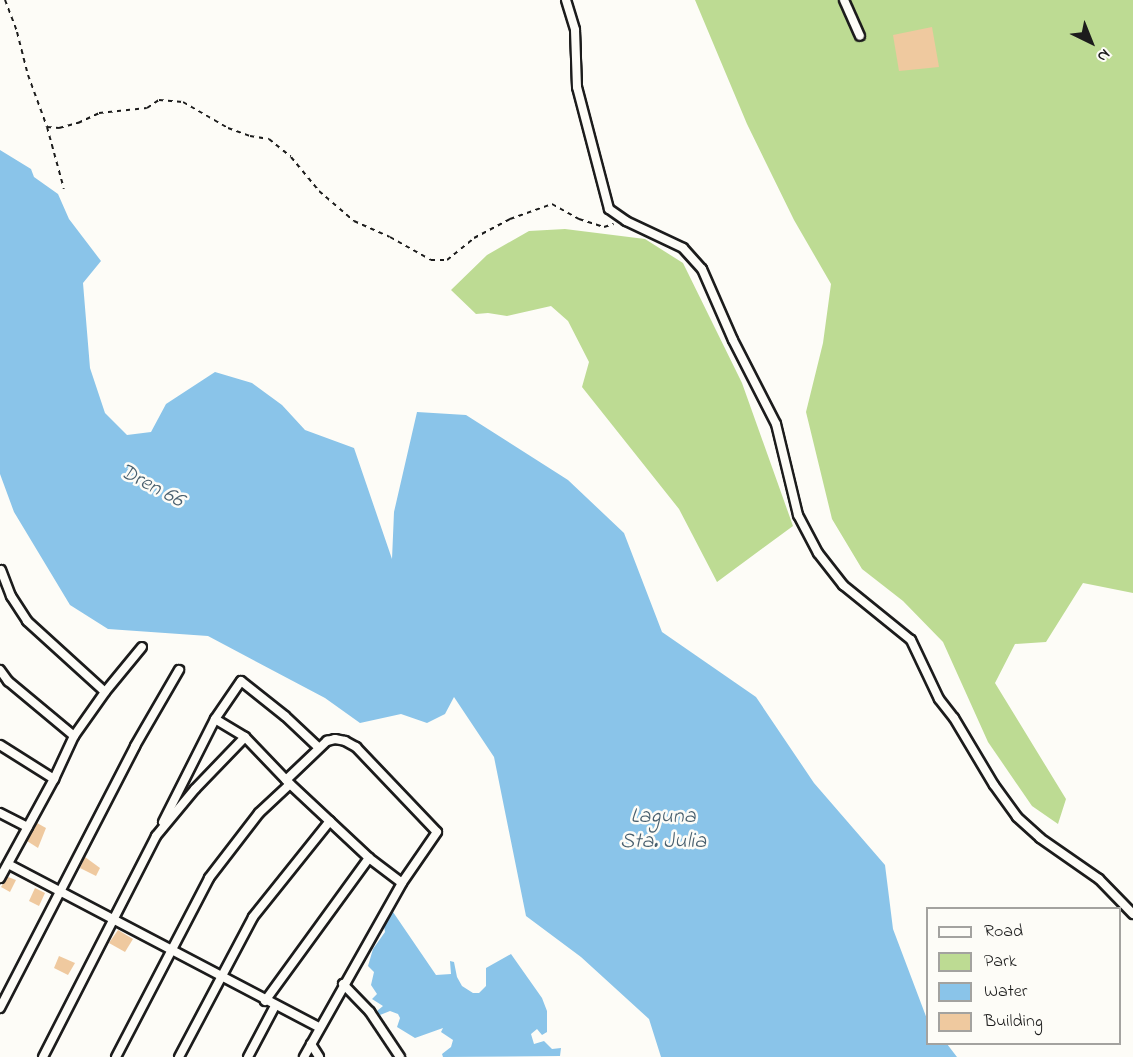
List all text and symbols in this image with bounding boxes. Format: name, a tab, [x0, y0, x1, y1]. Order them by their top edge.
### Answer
north arrow	[1061, 12, 1121, 72]
text: N	[1091, 43, 1115, 68]
water label: Dren 66	[115, 459, 187, 515]
water label: Laguna Sta. Julia	[620, 804, 706, 855]
legend	[926, 907, 1121, 1045]
text: Road	[984, 919, 1023, 945]
text: Park	[984, 949, 1017, 975]
text: Water	[984, 979, 1027, 1005]
text: Building	[984, 1009, 1043, 1035]

